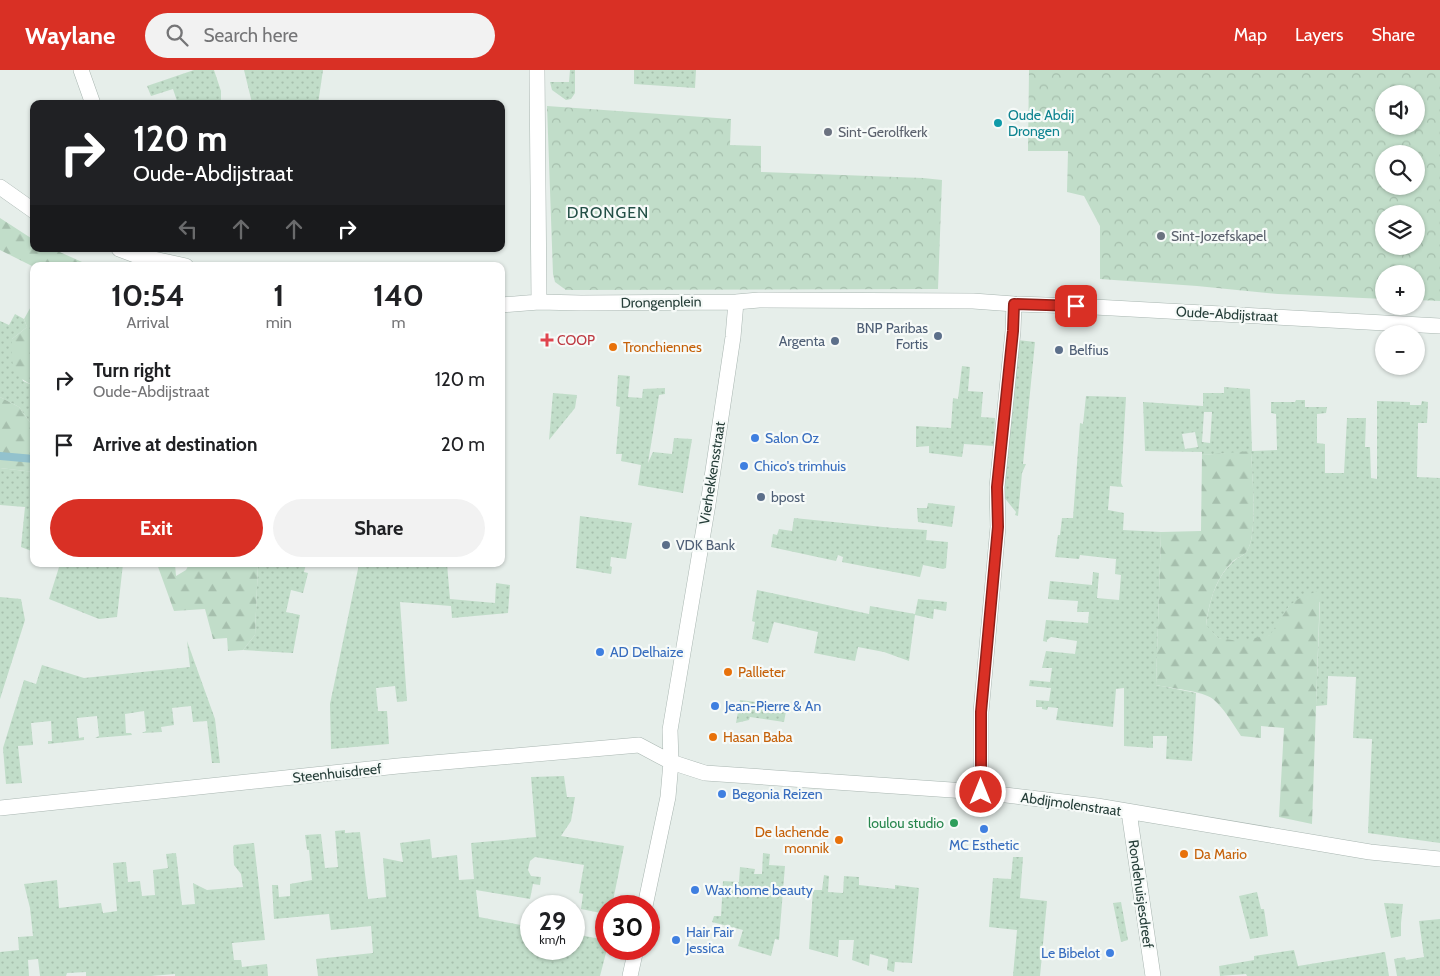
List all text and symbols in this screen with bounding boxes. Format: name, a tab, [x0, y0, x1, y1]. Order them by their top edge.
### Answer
search box	[145, 13, 495, 58]
text: Waylane	[25, 21, 115, 50]
icon: search	[163, 21, 191, 49]
text: Search here	[203, 24, 298, 47]
text: Map	[1234, 24, 1267, 46]
text: Layers	[1295, 24, 1344, 46]
text: Share	[1372, 24, 1415, 46]
map controls	[1375, 85, 1425, 375]
button: sound	[1375, 85, 1425, 135]
place label: Oude Abdij Drongen	[1008, 106, 1074, 140]
text: 120 m	[133, 117, 227, 160]
marker: Oude Abdij Drongen	[992, 117, 1004, 129]
icon: right	[50, 120, 115, 185]
place label: Sint-Gerolfkerk	[838, 123, 928, 141]
marker: Sint-Gerolfkerk	[822, 126, 834, 138]
button: search	[1375, 145, 1425, 195]
text: Oude-Abdijstraat	[133, 160, 293, 187]
district label: DRONGEN	[567, 203, 649, 222]
button: layers	[1375, 205, 1425, 255]
icon: left	[174, 215, 202, 243]
icon: ahead	[227, 215, 255, 243]
icon: ahead	[280, 215, 308, 243]
icon: right	[333, 215, 361, 243]
place label: Sint-Jozefskapel	[1171, 227, 1267, 245]
marker: Sint-Jozefskapel	[1155, 230, 1167, 242]
button: +	[1375, 265, 1425, 315]
text: 10:54	[111, 277, 185, 314]
text: 1	[273, 277, 284, 314]
text: 140	[373, 277, 424, 314]
pin	[1055, 285, 1097, 327]
street label: Drongenplein	[620, 292, 702, 312]
icon: arrive	[1062, 292, 1090, 320]
street label: Oude-Abdijstraat	[1176, 302, 1279, 326]
text: Arrival	[127, 313, 169, 332]
text: min	[266, 313, 292, 332]
text: m	[392, 313, 406, 332]
place label: BNP Paribas Fortis	[856, 319, 928, 353]
button: −	[1375, 325, 1425, 375]
marker: BNP Paribas Fortis	[932, 330, 944, 342]
place label: COOP	[557, 331, 595, 349]
place label: Argenta	[779, 332, 825, 350]
marker: COOP	[541, 334, 553, 346]
marker: Argenta	[829, 335, 841, 347]
place label: Tronchiennes	[623, 338, 702, 356]
marker: Tronchiennes	[607, 341, 619, 353]
place label: Belfius	[1069, 341, 1109, 359]
marker: Belfius	[1053, 344, 1065, 356]
text: Turn right	[93, 359, 171, 382]
icon: right	[50, 366, 78, 394]
text: 120 m	[435, 368, 485, 391]
text: Oude-Abdijstraat	[93, 382, 209, 401]
street label: Vierhekkensstraat	[695, 420, 729, 526]
place label: Salon Oz	[765, 429, 820, 447]
icon: arrive	[50, 431, 78, 459]
marker: Salon Oz	[749, 432, 761, 444]
text: Arrive at destination	[93, 433, 257, 456]
text: 20 m	[441, 433, 485, 456]
place label: Chico's trimhuis	[754, 457, 846, 475]
marker: Chico's trimhuis	[738, 460, 750, 472]
place label: bpost	[771, 488, 805, 506]
marker: bpost	[755, 491, 767, 503]
button: Exit	[50, 499, 263, 557]
button: Share	[273, 499, 485, 557]
place label: VDK Bank	[676, 536, 736, 554]
marker: VDK Bank	[660, 539, 672, 551]
place label: AD Delhaize	[610, 643, 683, 661]
marker: AD Delhaize	[594, 646, 606, 658]
place label: Pallieter	[738, 663, 786, 681]
marker: Pallieter	[722, 666, 734, 678]
place label: Jean-Pierre & An	[724, 697, 821, 715]
marker: Jean-Pierre & An	[709, 700, 721, 712]
place label: Hasan Baba	[723, 728, 793, 746]
marker: Hasan Baba	[707, 731, 719, 743]
street label: Steenhuisdreef	[292, 759, 383, 787]
position arrow	[954, 765, 1006, 817]
place label: Begonia Reizen	[732, 785, 823, 803]
marker: Begonia Reizen	[716, 788, 728, 800]
street label: Abdijmolenstraat	[1020, 788, 1123, 820]
place label: loulou studio	[868, 814, 944, 832]
marker: loulou studio	[948, 817, 960, 829]
place label: De lachende monnik	[755, 823, 830, 857]
marker: MC Esthetic	[978, 823, 990, 835]
marker: De lachende monnik	[833, 834, 845, 846]
place label: MC Esthetic	[949, 836, 1019, 854]
street label: Rondehuisjesdreef	[1124, 839, 1158, 950]
place label: Da Mario	[1194, 845, 1247, 863]
marker: Da Mario	[1178, 848, 1190, 860]
place label: Wax home beauty	[705, 881, 813, 899]
marker: Wax home beauty	[689, 884, 701, 896]
speed limit sign: 30	[595, 895, 660, 960]
text: 29	[539, 906, 566, 936]
place label: Hair Fair Jessica	[685, 923, 734, 957]
text: km/h	[539, 932, 566, 947]
marker: Hair Fair Jessica	[670, 934, 682, 946]
place label: Le Bibelot	[1041, 944, 1100, 962]
marker: Le Bibelot	[1104, 947, 1116, 959]

